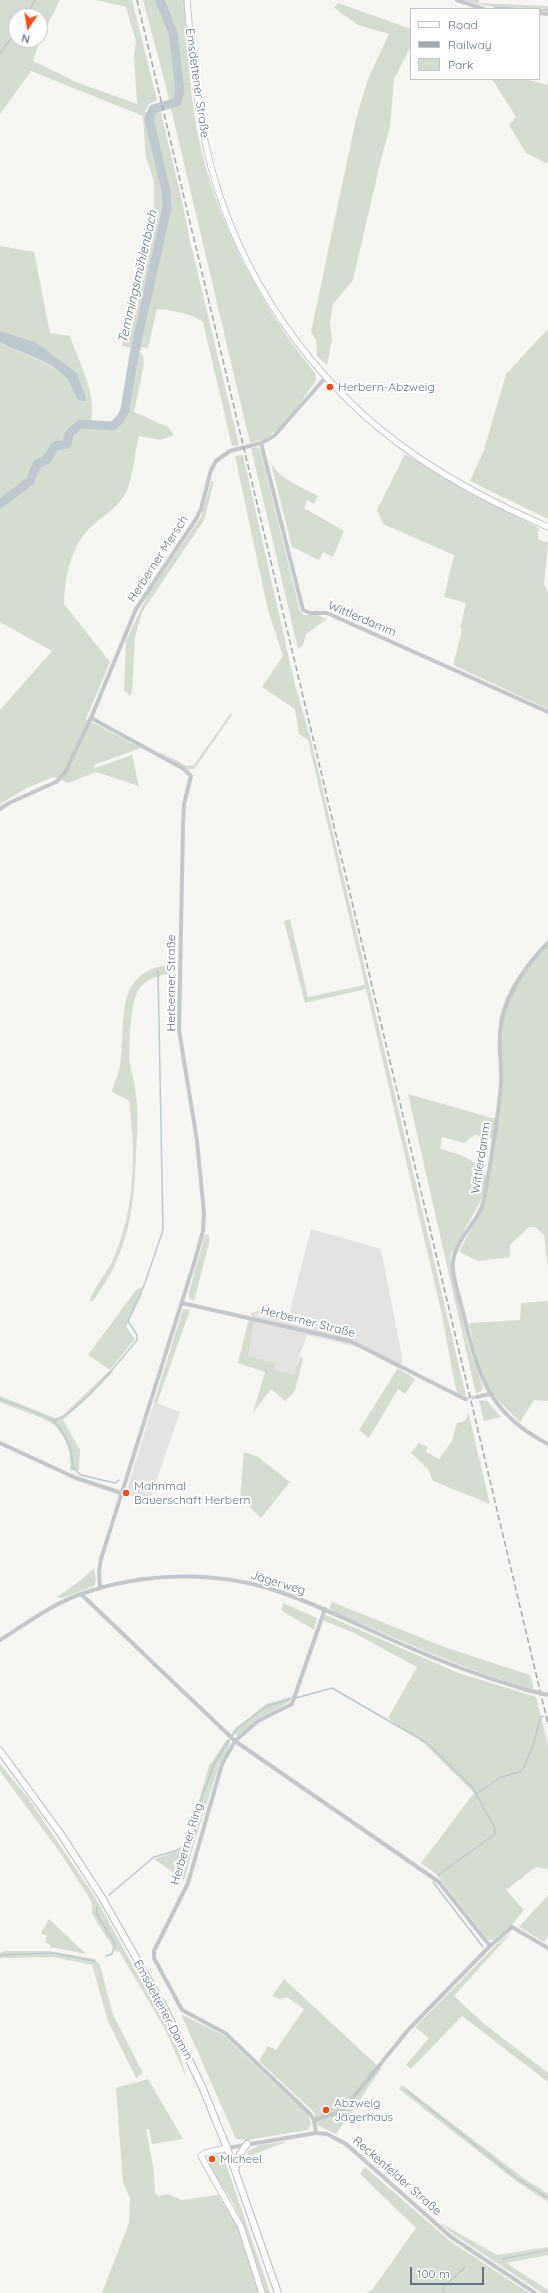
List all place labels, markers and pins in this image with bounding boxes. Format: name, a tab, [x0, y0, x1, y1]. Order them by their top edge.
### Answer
place label: Herbern-Abzweig	[338, 380, 435, 394]
marker: Herbern-Abzweig	[325, 382, 335, 392]
place label: Mahnmal Bauerschaft Herbern	[134, 1479, 250, 1507]
marker: Mahnmal Bauerschaft Herbern	[121, 1488, 131, 1498]
place label: Abzweig Jägerhaus	[334, 2096, 393, 2124]
marker: Abzweig Jägerhaus	[321, 2105, 331, 2115]
place label: Micheel	[220, 2152, 262, 2166]
marker: Micheel	[207, 2154, 217, 2164]

